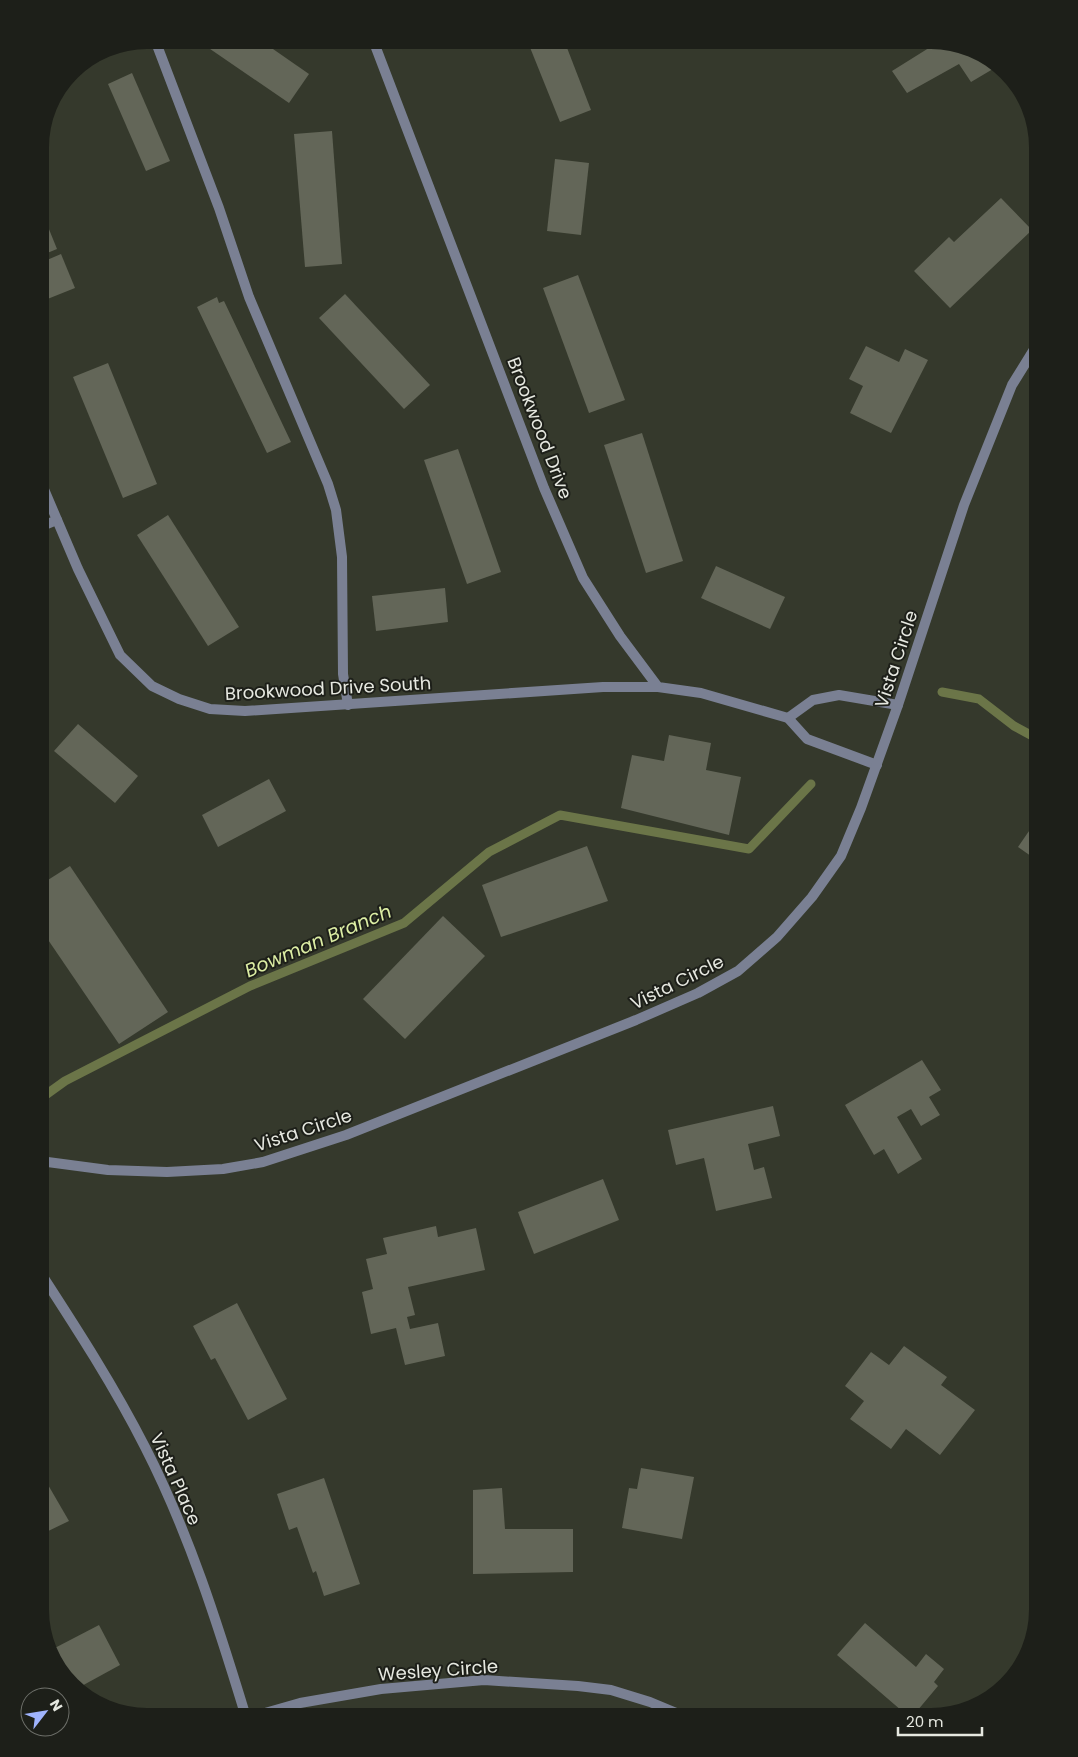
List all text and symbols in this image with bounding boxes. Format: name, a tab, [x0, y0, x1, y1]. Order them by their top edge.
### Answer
street label: Brookwood Drive	[501, 354, 579, 502]
street label: Vista Circle	[868, 607, 924, 711]
street label: Brookwood Drive South	[224, 670, 432, 706]
water label: Bowman Branch	[240, 898, 396, 984]
street label: Vista Circle	[626, 949, 728, 1015]
street label: Vista Circle	[251, 1102, 355, 1158]
street label: Vista Place	[145, 1429, 207, 1529]
street label: Wesley Circle	[377, 1653, 499, 1687]
north arrow	[20, 1687, 70, 1737]
text: N	[45, 1696, 67, 1715]
scale bar	[898, 1704, 982, 1736]
text: 20 m	[906, 1711, 944, 1732]

